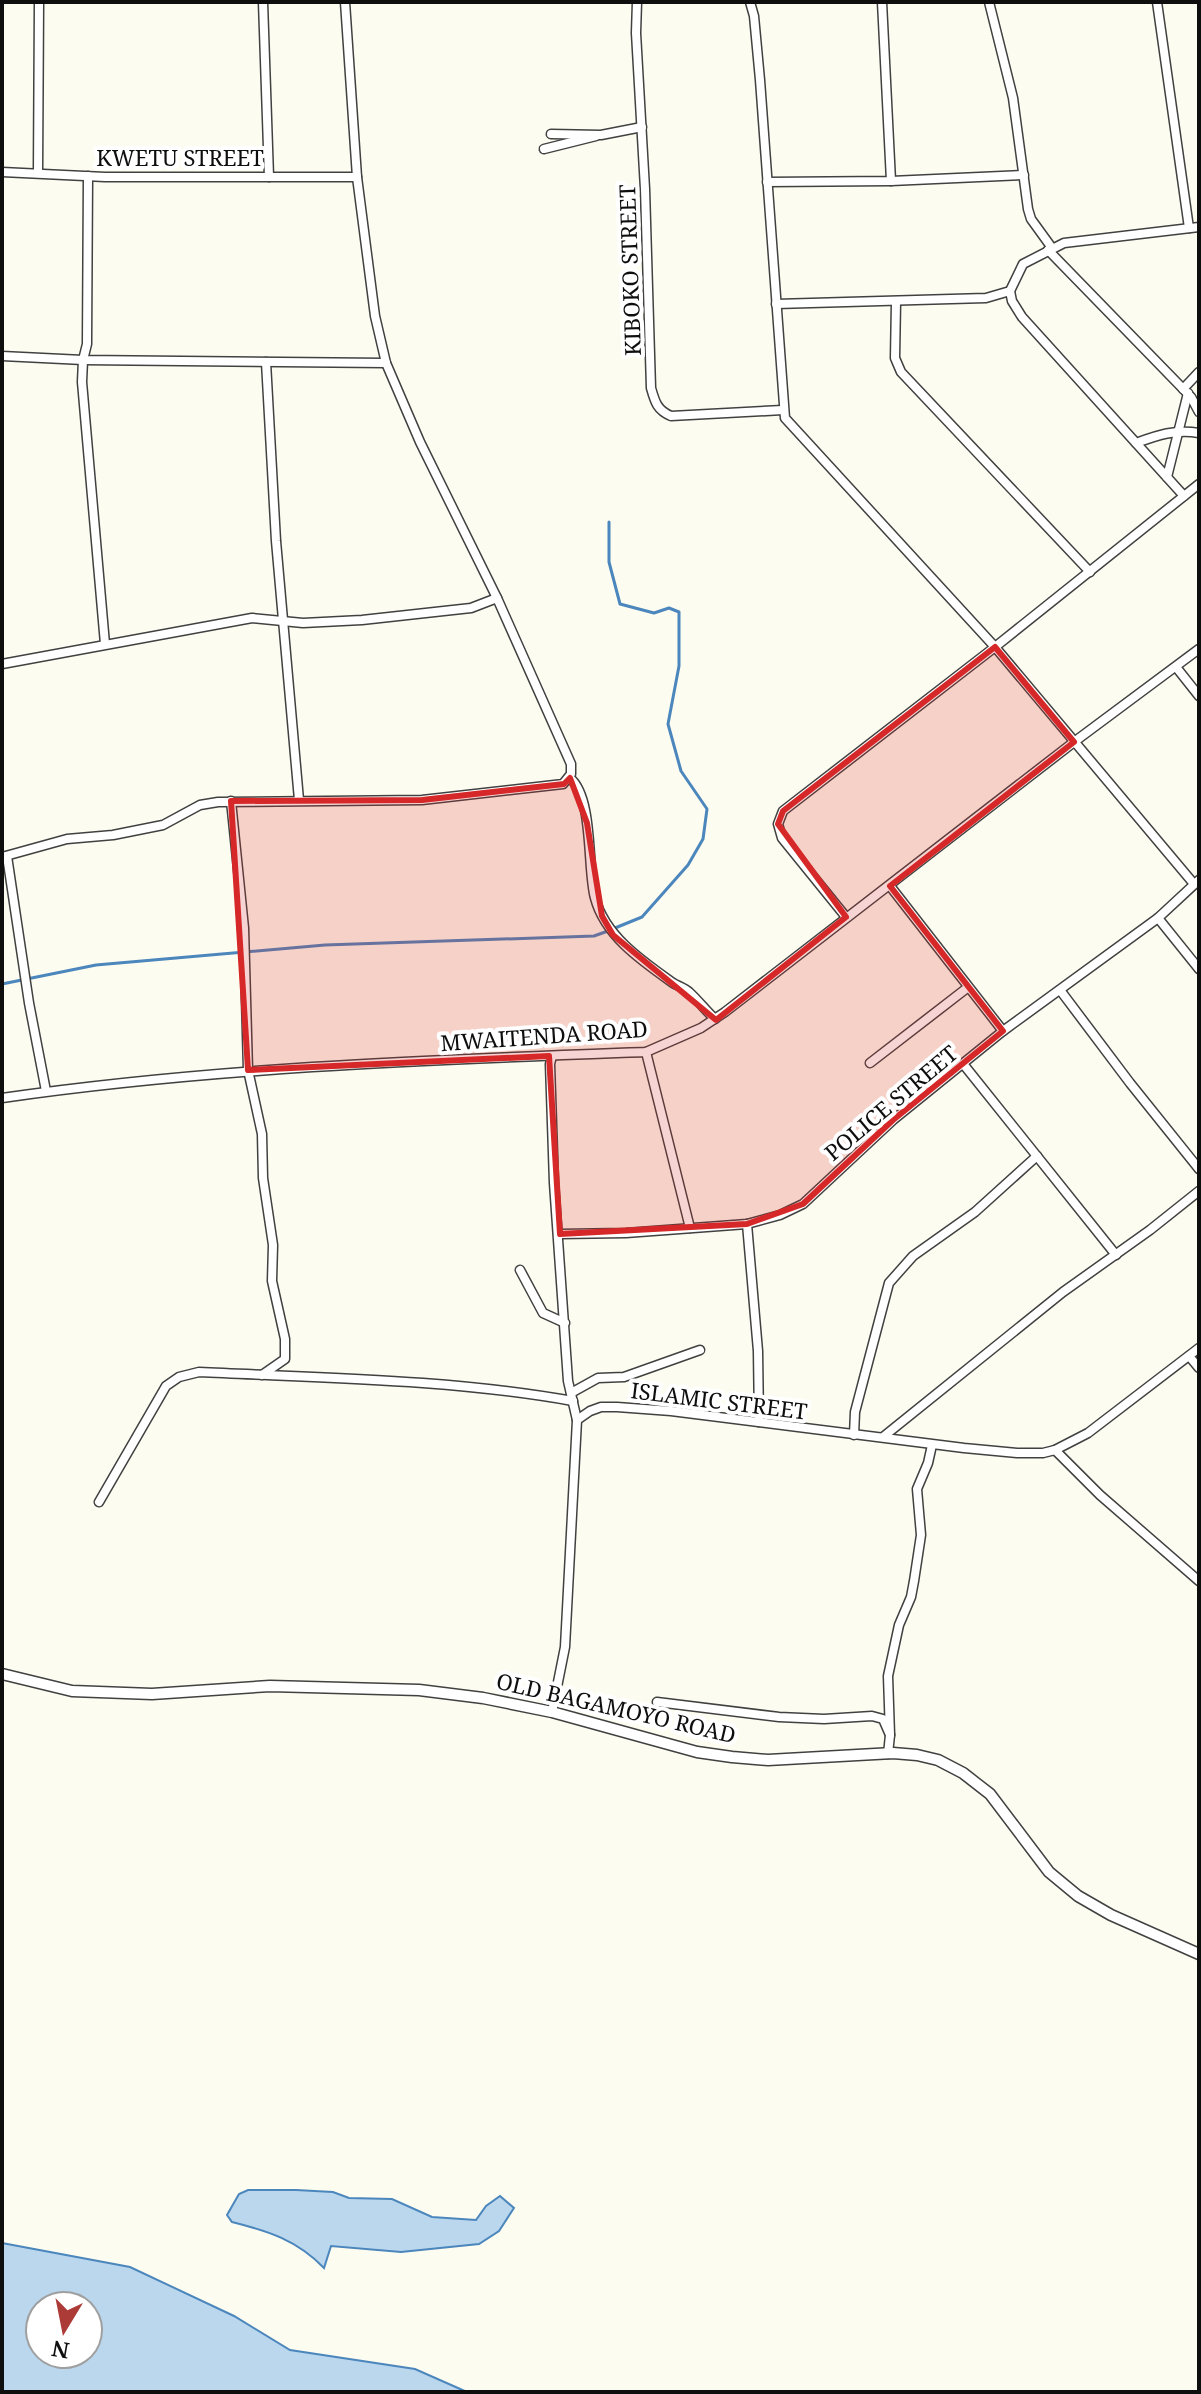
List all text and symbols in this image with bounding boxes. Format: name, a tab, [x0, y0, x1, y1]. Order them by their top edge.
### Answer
street label: KWETU STREET	[96, 142, 264, 172]
street label: KIBOKO STREET	[611, 183, 647, 356]
street label: MWAITENDA ROAD	[439, 1013, 649, 1057]
street label: POLICE STREET	[818, 1037, 963, 1167]
street label: ISLAMIC STREET	[629, 1374, 810, 1426]
street label: OLD BAGAMOYO ROAD	[494, 1665, 739, 1749]
north arrow	[24, 2290, 104, 2370]
text: N	[49, 2334, 71, 2367]

